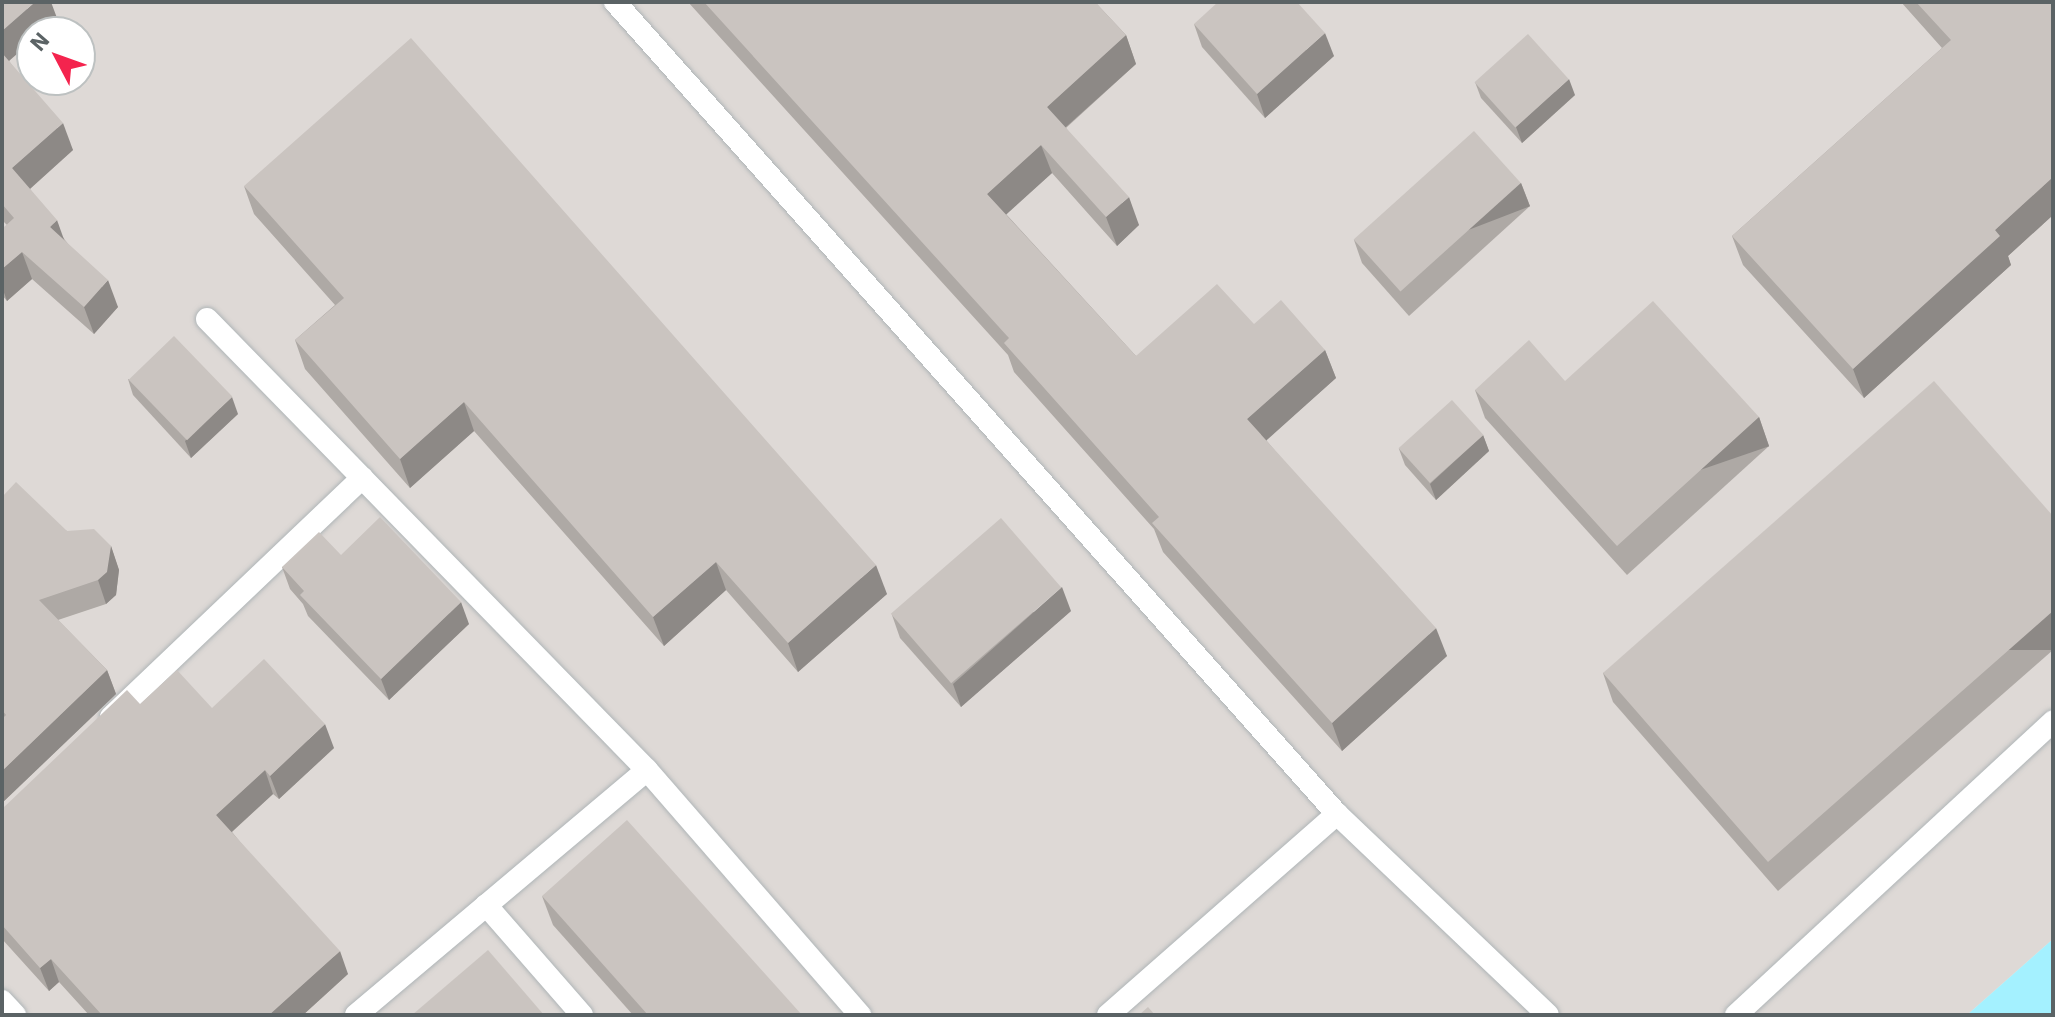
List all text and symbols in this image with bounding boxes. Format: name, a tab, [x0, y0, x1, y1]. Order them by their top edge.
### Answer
north arrow	[16, 16, 96, 96]
text: N	[23, 26, 55, 57]

